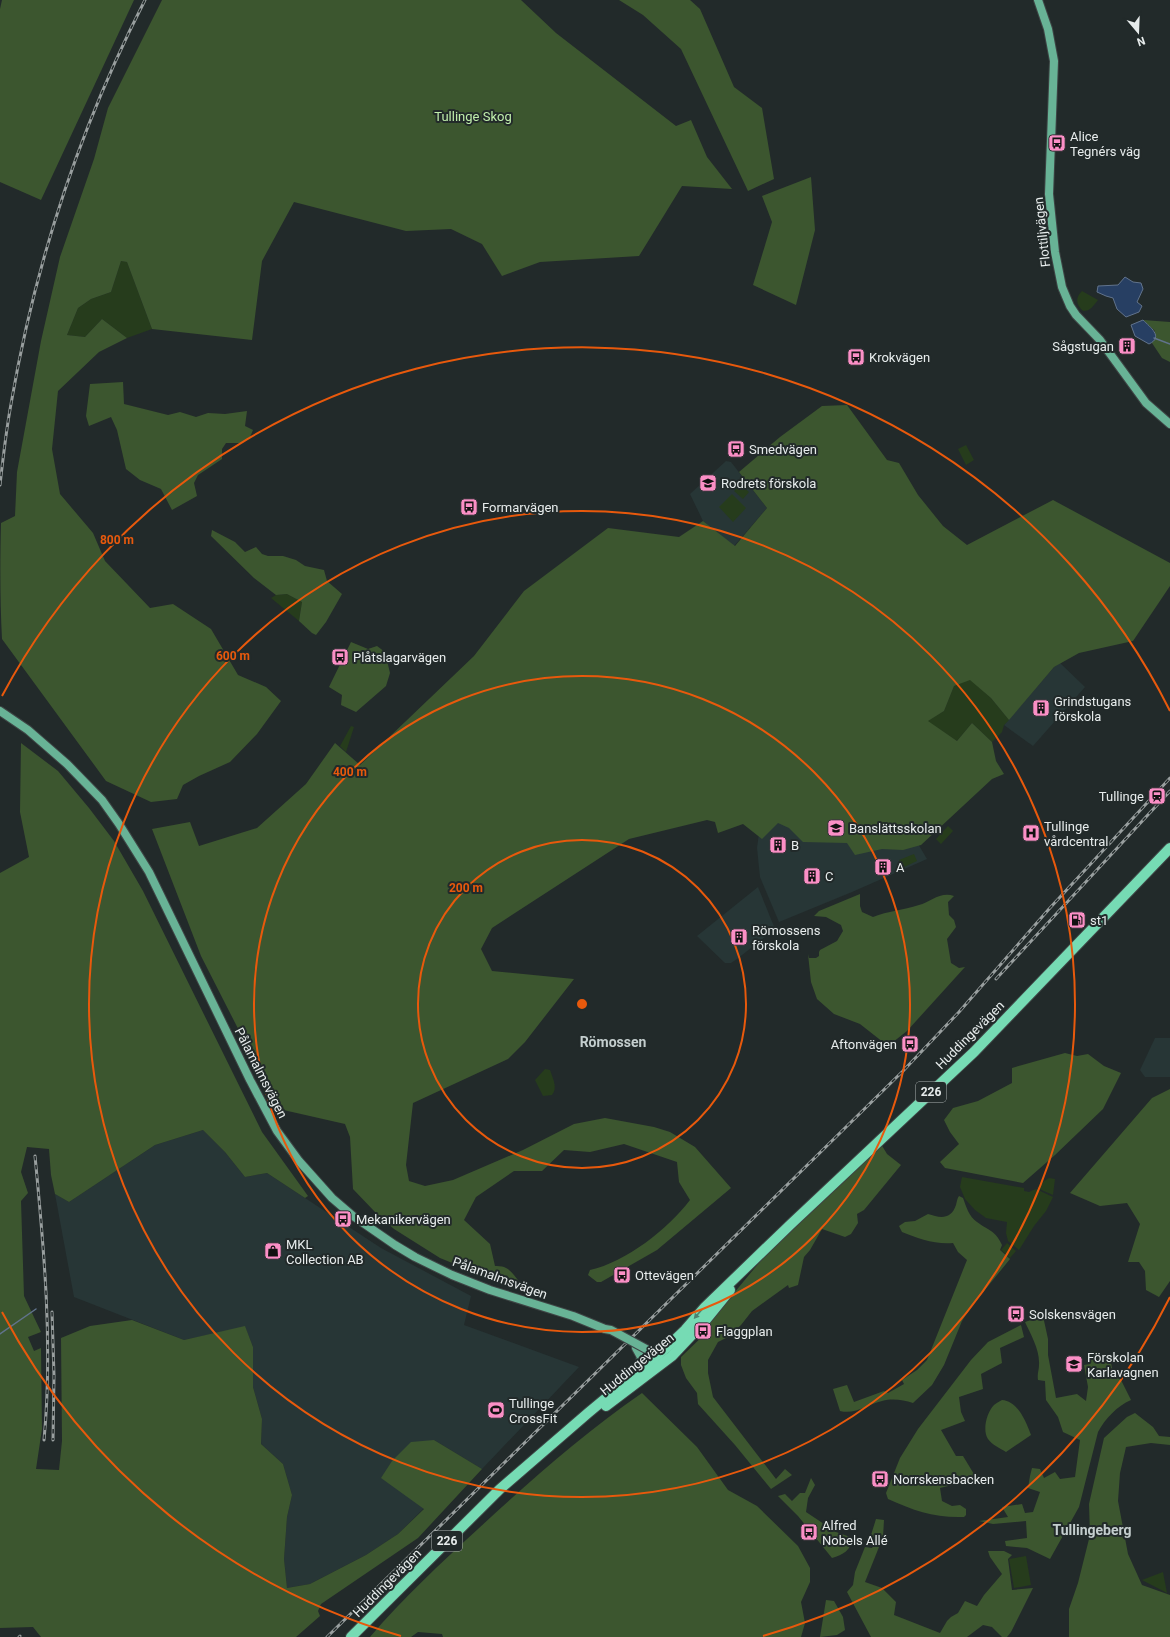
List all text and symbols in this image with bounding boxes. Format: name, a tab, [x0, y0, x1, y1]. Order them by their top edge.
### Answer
north arrow	[1118, 12, 1158, 52]
text: N	[1135, 34, 1147, 48]
park label: Tullinge Skog	[434, 109, 512, 124]
place label: Alice Tegnérs väg	[1070, 129, 1140, 159]
bus stop icon: Alice Tegnérs väg	[1047, 133, 1067, 153]
street label: Flottiljvägen	[1031, 196, 1053, 268]
building icon: Sågstugan	[1117, 336, 1137, 356]
place label: Sågstugan	[1052, 339, 1114, 354]
bus stop icon: Krokvägen	[846, 347, 866, 367]
place label: Krokvägen	[869, 350, 930, 365]
bus stop icon: Smedvägen	[726, 439, 746, 459]
place label: Smedvägen	[749, 442, 817, 457]
school or university icon: Rodrets förskola	[698, 473, 718, 493]
place label: Rodrets förskola	[721, 476, 816, 491]
bus stop icon: Formarvägen	[459, 497, 479, 517]
place label: Formarvägen	[482, 500, 559, 515]
text: 800 m	[100, 533, 134, 547]
bus stop icon: Plåtslagarvägen	[330, 647, 350, 667]
text: 600 m	[216, 649, 250, 663]
place label: Plåtslagarvägen	[353, 650, 446, 665]
place label: Grindstugans förskola	[1054, 694, 1132, 724]
building icon: Grindstugans förskola	[1031, 698, 1051, 718]
text: 400 m	[333, 765, 367, 779]
station icon: Tullinge	[1147, 786, 1167, 806]
place label: Tullinge	[1099, 789, 1144, 804]
school or university icon: Banslättsskolan	[826, 818, 846, 838]
place label: Tullinge vårdcentral	[1044, 819, 1108, 849]
place label: Banslättsskolan	[849, 821, 942, 836]
hospital icon: Tullinge vårdcentral	[1021, 823, 1041, 843]
building icon: B	[768, 835, 788, 855]
place label: B	[791, 838, 799, 853]
building icon: A	[873, 857, 893, 877]
place label: A	[896, 860, 905, 875]
building icon: C	[802, 866, 822, 886]
place label: C	[825, 869, 833, 884]
text: 200 m	[449, 881, 483, 895]
fuel station icon: st1	[1067, 910, 1087, 930]
place label: st1	[1090, 913, 1108, 928]
place label: Römossens förskola	[752, 923, 821, 953]
building icon: Römossens förskola	[729, 927, 749, 947]
centre of rings	[575, 997, 589, 1011]
street label: Huddingevägen	[933, 998, 1007, 1072]
street label: Pålamalmsvägen	[232, 1025, 290, 1121]
district label: Römossen	[580, 1034, 646, 1050]
bus stop icon: Aftonvägen	[900, 1034, 920, 1054]
place label: Aftonvägen	[831, 1037, 897, 1052]
road number: 226	[916, 1082, 946, 1102]
bus stop icon: Mekanikervägen	[333, 1209, 353, 1229]
place label: Mekanikervägen	[356, 1212, 451, 1227]
place label: MKL Collection AB	[286, 1237, 364, 1267]
shop icon: MKL Collection AB	[263, 1241, 283, 1261]
street label: Pålamalmsvägen	[451, 1254, 549, 1302]
bus stop icon: Ottevägen	[612, 1265, 632, 1285]
place label: Ottevägen	[635, 1268, 694, 1283]
bus stop icon: Solskensvägen	[1006, 1304, 1026, 1324]
place label: Solskensvägen	[1029, 1307, 1116, 1322]
one-way arrow	[694, 1309, 703, 1320]
bus stop icon: Flaggplan	[693, 1321, 713, 1341]
place label: Flaggplan	[716, 1324, 773, 1339]
street label: Huddingevägen	[597, 1330, 677, 1398]
place label: Förskolan Karlavagnen	[1087, 1350, 1159, 1380]
school or university icon: Förskolan Karlavagnen	[1064, 1354, 1084, 1374]
place label: Tullinge CrossFit	[509, 1396, 557, 1426]
sports icon: Tullinge CrossFit	[486, 1400, 506, 1420]
bus stop icon: Norrskensbacken	[870, 1469, 890, 1489]
place label: Norrskensbacken	[893, 1472, 994, 1487]
place label: Alfred Nobels Allé	[822, 1518, 888, 1548]
bus stop icon: Alfred Nobels Allé	[799, 1522, 819, 1542]
district label: Tullingeberg	[1053, 1522, 1131, 1538]
road number: 226	[432, 1531, 462, 1551]
street label: Huddingevägen	[350, 1546, 424, 1620]

